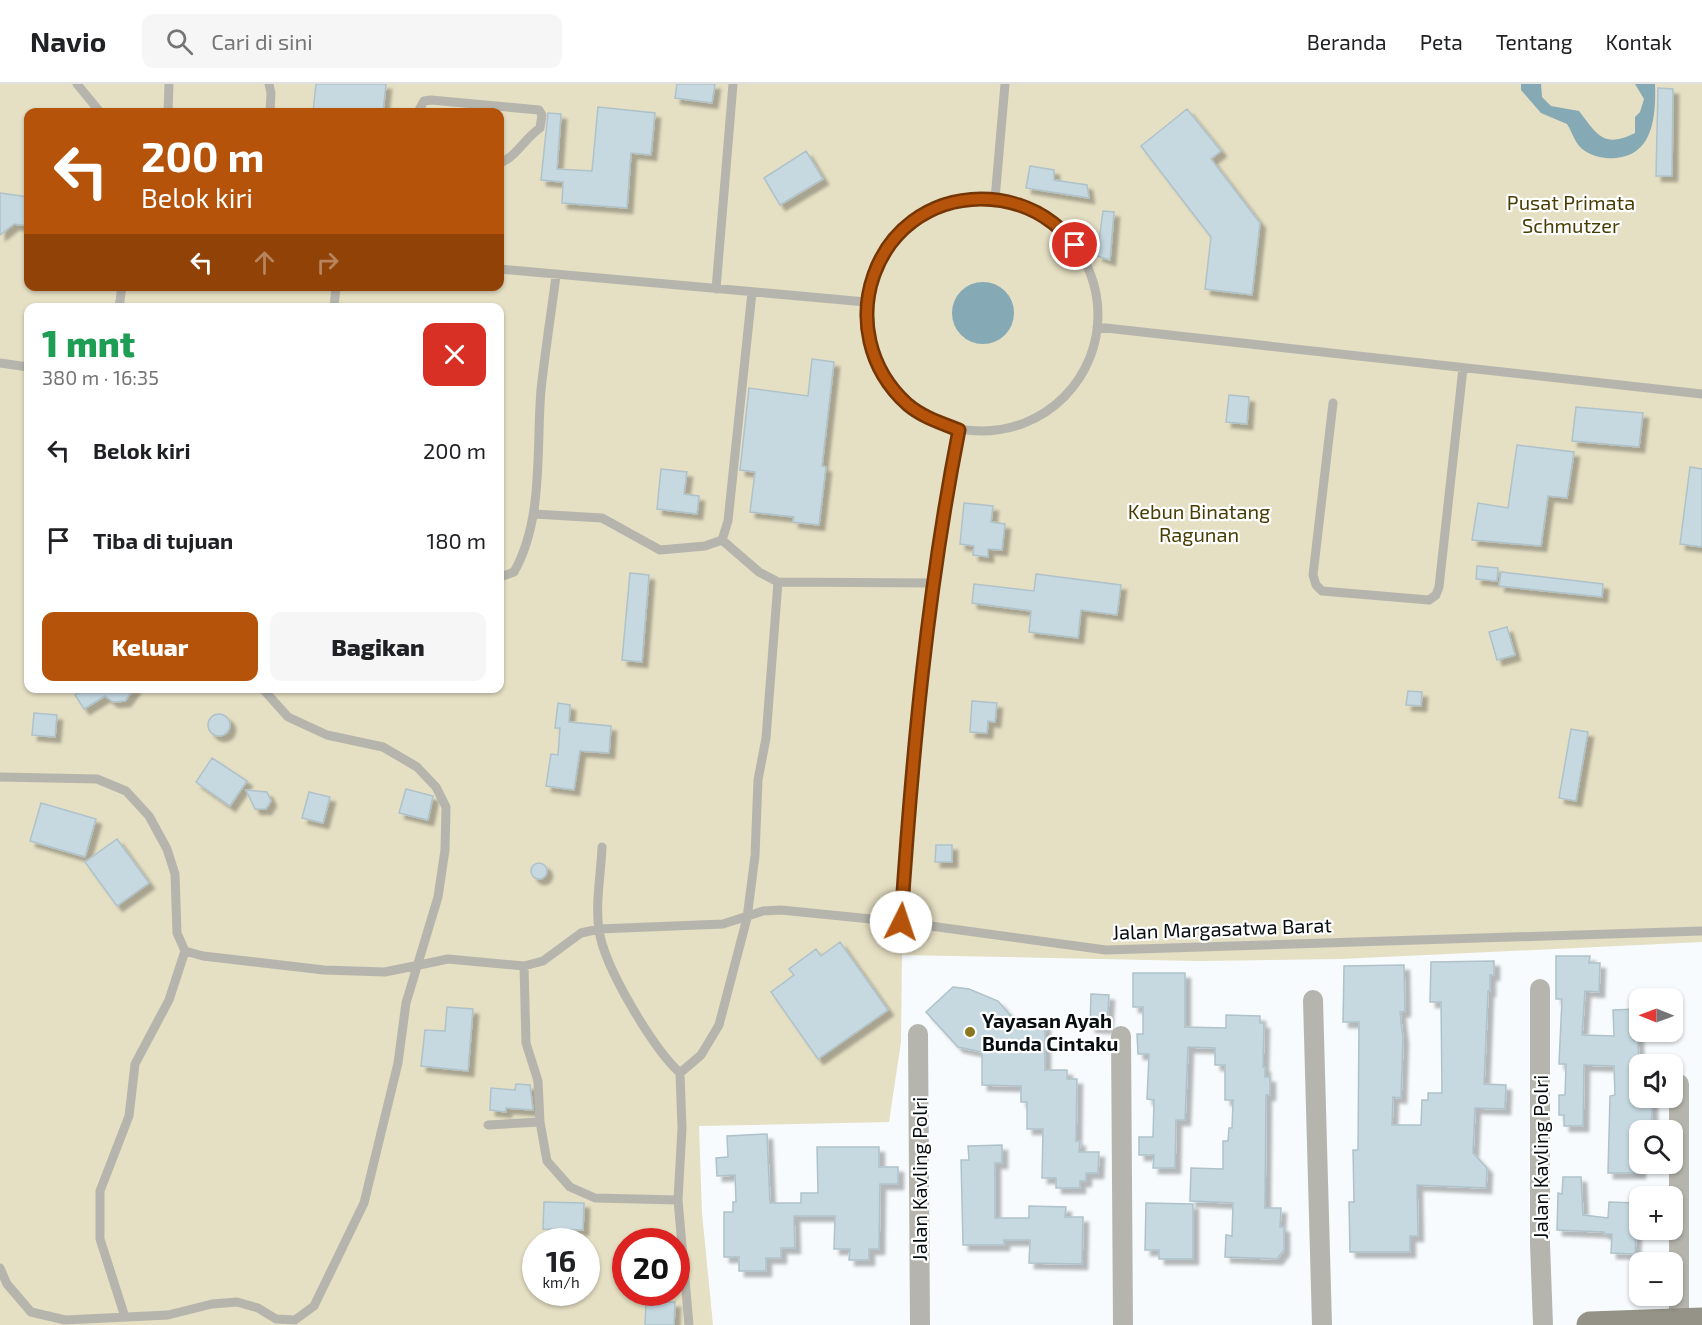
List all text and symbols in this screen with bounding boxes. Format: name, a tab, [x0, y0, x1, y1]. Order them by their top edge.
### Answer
search box	[142, 14, 562, 68]
text: Navio	[30, 24, 106, 58]
icon: search	[163, 25, 196, 58]
text: Cari di sini	[211, 28, 313, 54]
text: Beranda	[1307, 29, 1387, 54]
text: Peta	[1420, 29, 1463, 54]
text: Tentang	[1496, 29, 1573, 54]
text: Kontak	[1606, 29, 1672, 54]
text: 200 m	[141, 130, 264, 180]
icon: left	[42, 132, 120, 210]
text: Belok kiri	[141, 181, 253, 213]
park label: Pusat Primata Schmutzer	[1507, 190, 1635, 237]
pin	[1049, 219, 1100, 270]
icon: arrive	[1058, 228, 1091, 261]
icon: left	[185, 246, 218, 279]
icon: ahead	[248, 246, 281, 279]
icon: right	[311, 246, 344, 279]
text: 1 mnt	[42, 321, 135, 364]
button: close	[423, 323, 486, 386]
text: 380 m · 16:35	[42, 365, 159, 389]
icon: left	[42, 434, 75, 467]
text: Belok kiri	[93, 437, 190, 463]
text: 200 m	[423, 437, 486, 463]
park label: Kebun Binatang Ragunan	[1128, 499, 1270, 546]
icon: arrive	[42, 524, 75, 557]
text: Tiba di tujuan	[93, 527, 233, 553]
text: 180 m	[426, 527, 486, 553]
button: Keluar	[42, 612, 258, 681]
button: Bagikan	[270, 612, 486, 681]
position arrow	[869, 890, 933, 954]
street label: Jalan Margasatwa Barat	[1112, 912, 1333, 944]
north arrow	[1629, 988, 1683, 1042]
map controls	[1629, 988, 1683, 1306]
place label: Yayasan Ayah Bunda Cintaku	[982, 1008, 1118, 1055]
marker: Yayasan Ayah Bunda Cintaku	[963, 1025, 977, 1039]
button: sound	[1629, 1054, 1683, 1108]
street label: Jalan Kavling Polri	[1528, 1075, 1552, 1239]
street label: Jalan Kavling Polri	[907, 1097, 931, 1261]
button: search	[1629, 1120, 1683, 1174]
button: +	[1629, 1186, 1683, 1240]
speed limit sign: 20	[612, 1228, 690, 1306]
text: 16	[546, 1242, 576, 1278]
button: −	[1629, 1252, 1683, 1306]
text: km/h	[542, 1273, 580, 1291]

